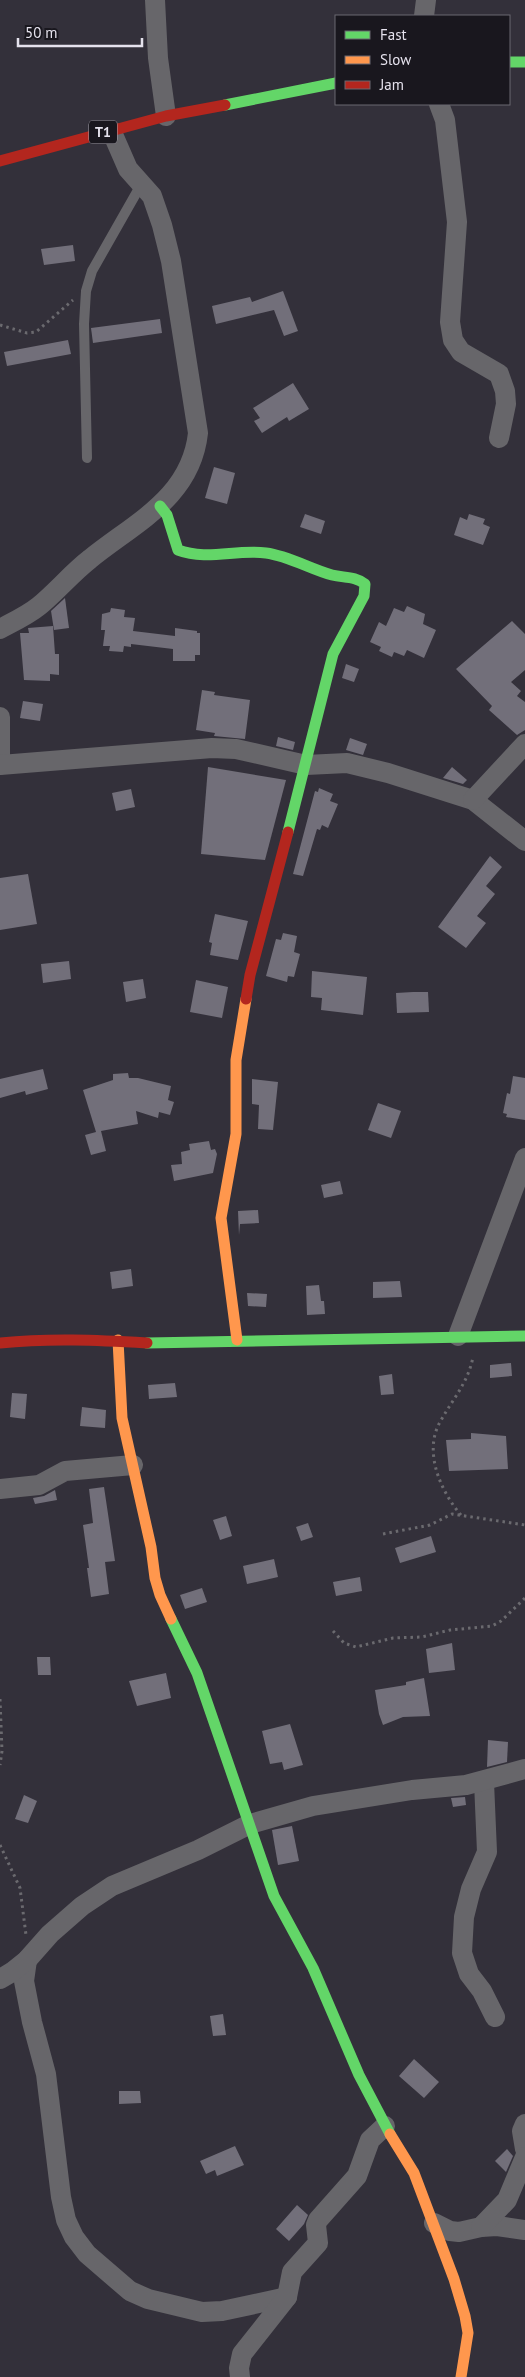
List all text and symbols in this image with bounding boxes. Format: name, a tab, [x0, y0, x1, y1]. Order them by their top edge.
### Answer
scale bar	[18, 15, 141, 47]
legend	[335, 15, 510, 105]
text: 50 m	[25, 23, 58, 42]
text: Fast	[380, 25, 407, 44]
text: Slow	[380, 50, 411, 69]
text: Jam	[379, 75, 404, 94]
road number: T1	[89, 120, 117, 144]

